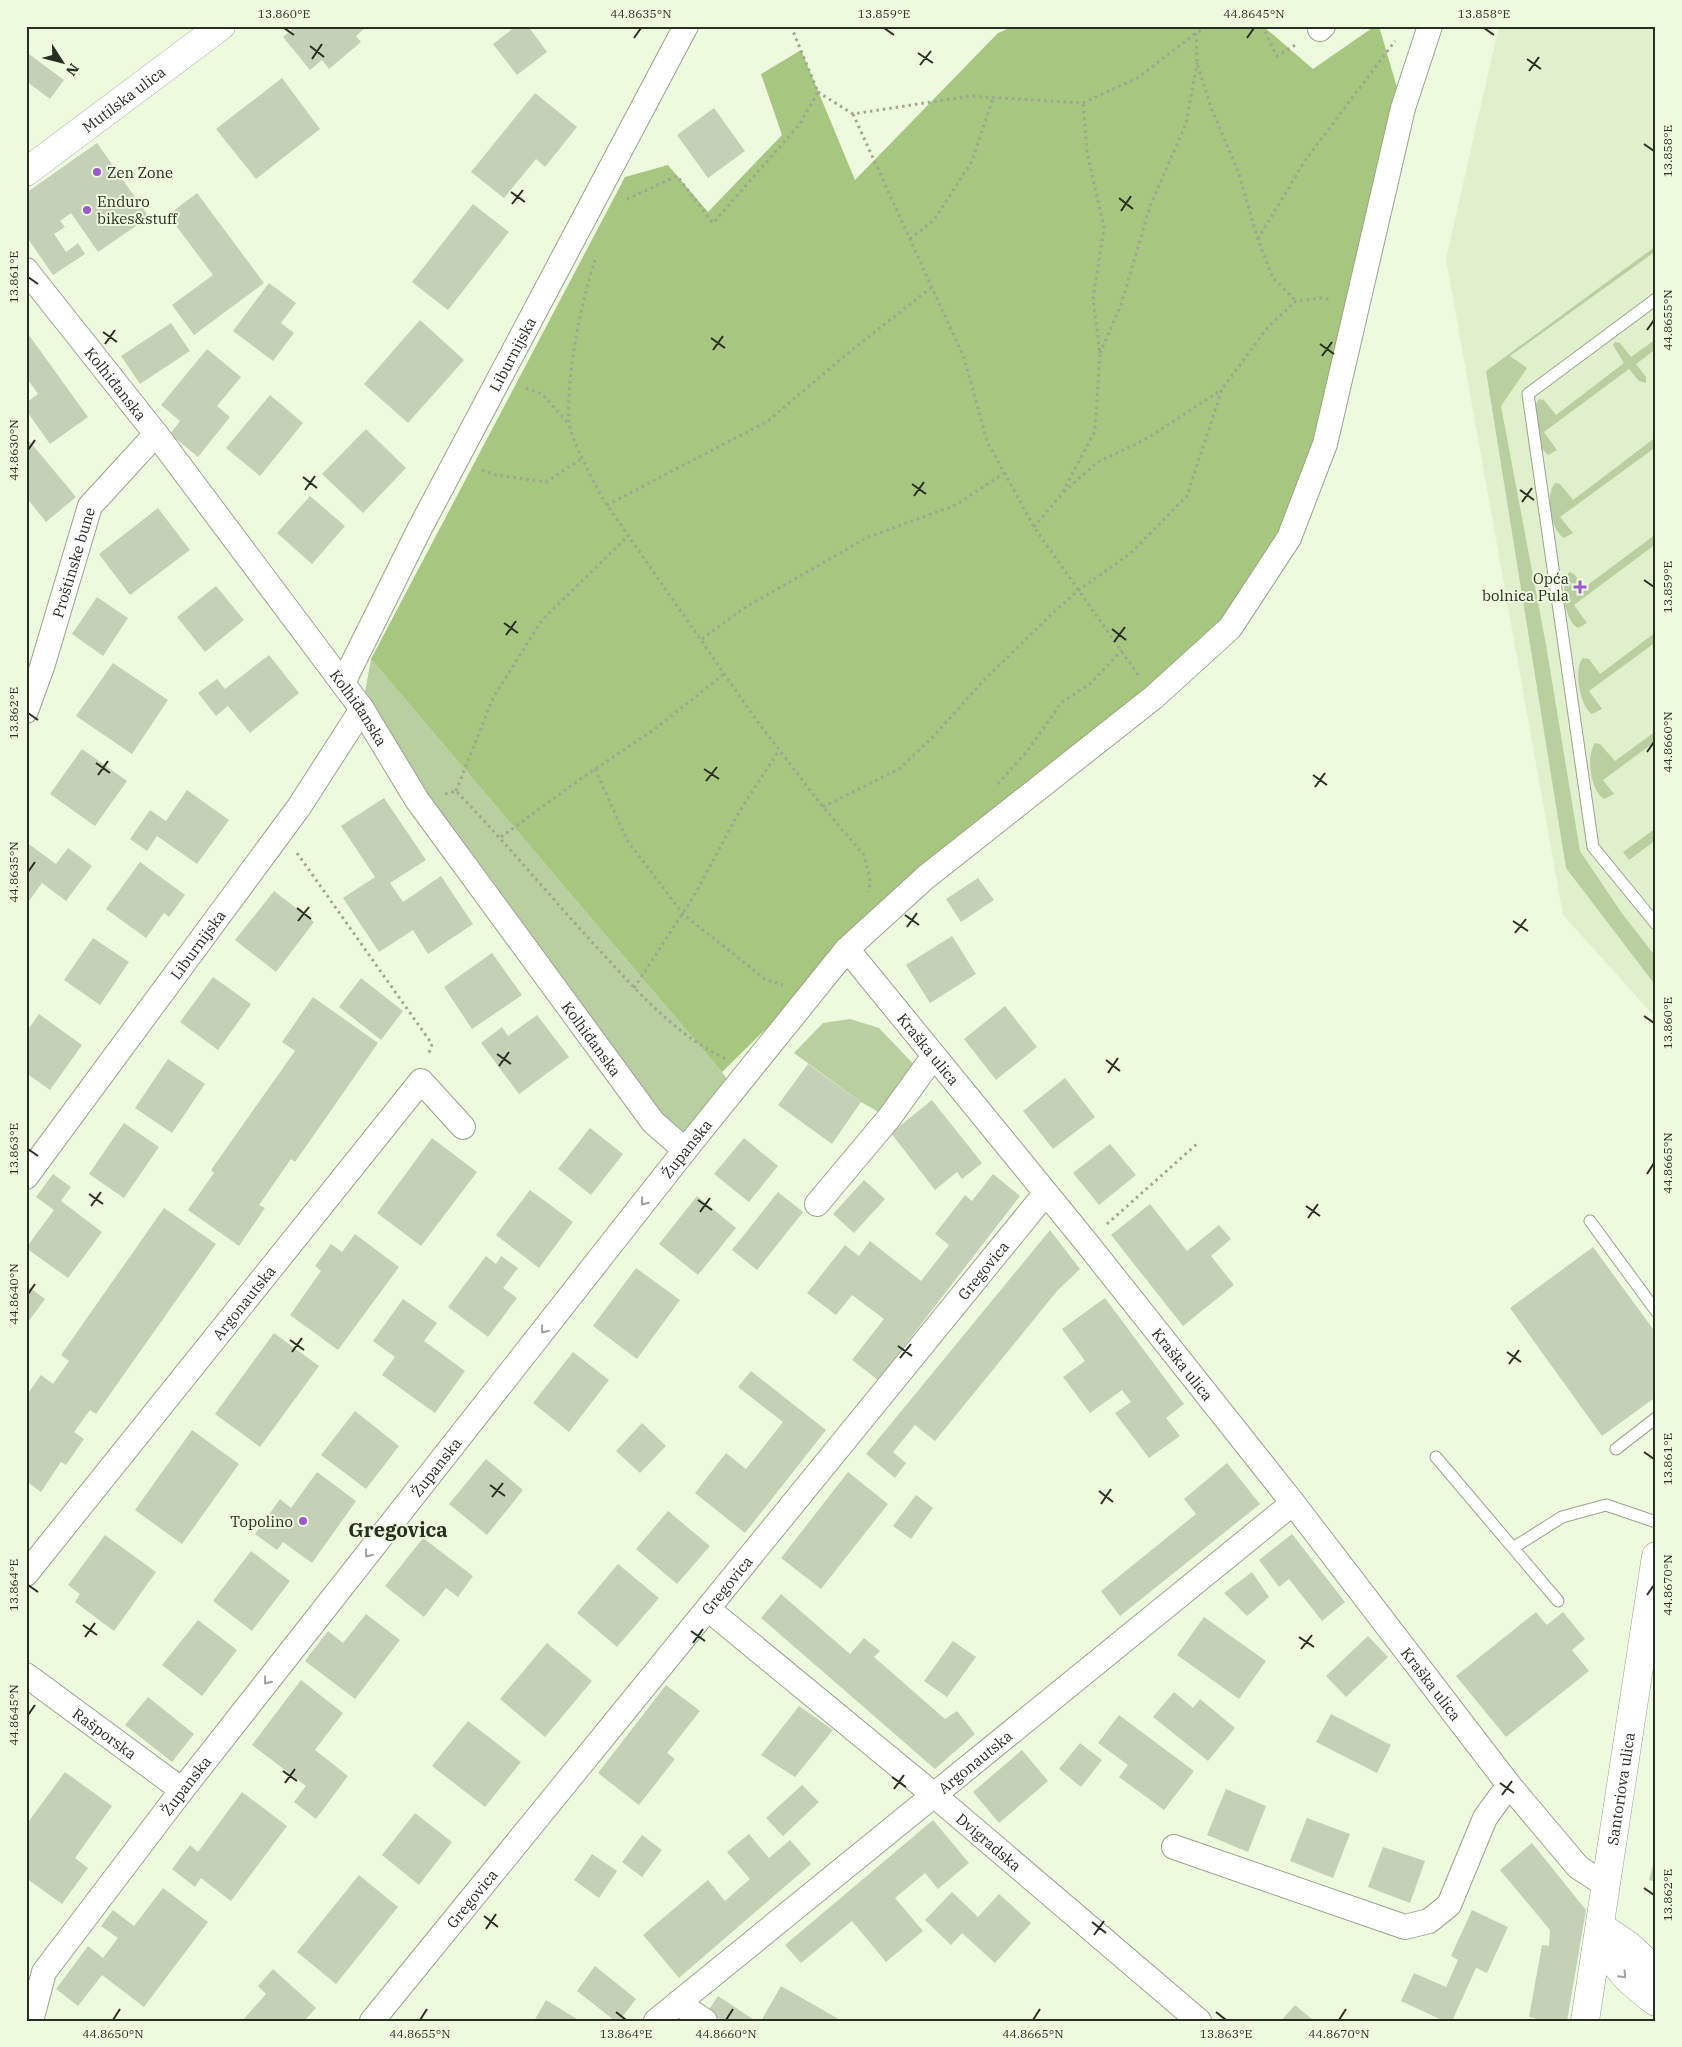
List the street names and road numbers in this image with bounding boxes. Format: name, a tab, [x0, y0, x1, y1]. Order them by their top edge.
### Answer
street label: Mutilska ulica	[78, 62, 169, 136]
street label: Liburnijska	[485, 313, 540, 395]
street label: Kolhiđanska	[81, 343, 151, 424]
street label: Proštinske bune	[48, 505, 99, 620]
street label: Kolhiđanska	[326, 666, 392, 749]
street label: Liburnijska	[166, 906, 230, 983]
street label: Kolhiđanska	[558, 997, 626, 1080]
street label: Kraška ulica	[894, 1009, 964, 1089]
street label: Županska	[657, 1115, 716, 1182]
street label: Gregovica	[953, 1237, 1013, 1304]
street label: Argonautska	[208, 1261, 279, 1344]
street label: Kraška ulica	[1148, 1324, 1218, 1404]
street label: Županska	[407, 1433, 465, 1500]
street label: Gregovica	[697, 1552, 756, 1618]
street label: Kraška ulica	[1397, 1643, 1466, 1724]
street label: Rašporska	[69, 1703, 140, 1763]
street label: Argonautska	[934, 1726, 1016, 1797]
street label: Santoriova ulica	[1602, 1731, 1638, 1847]
street label: Županska	[157, 1752, 215, 1819]
street label: Dvigradska	[952, 1809, 1026, 1875]
street label: Gregovica	[442, 1865, 501, 1932]

